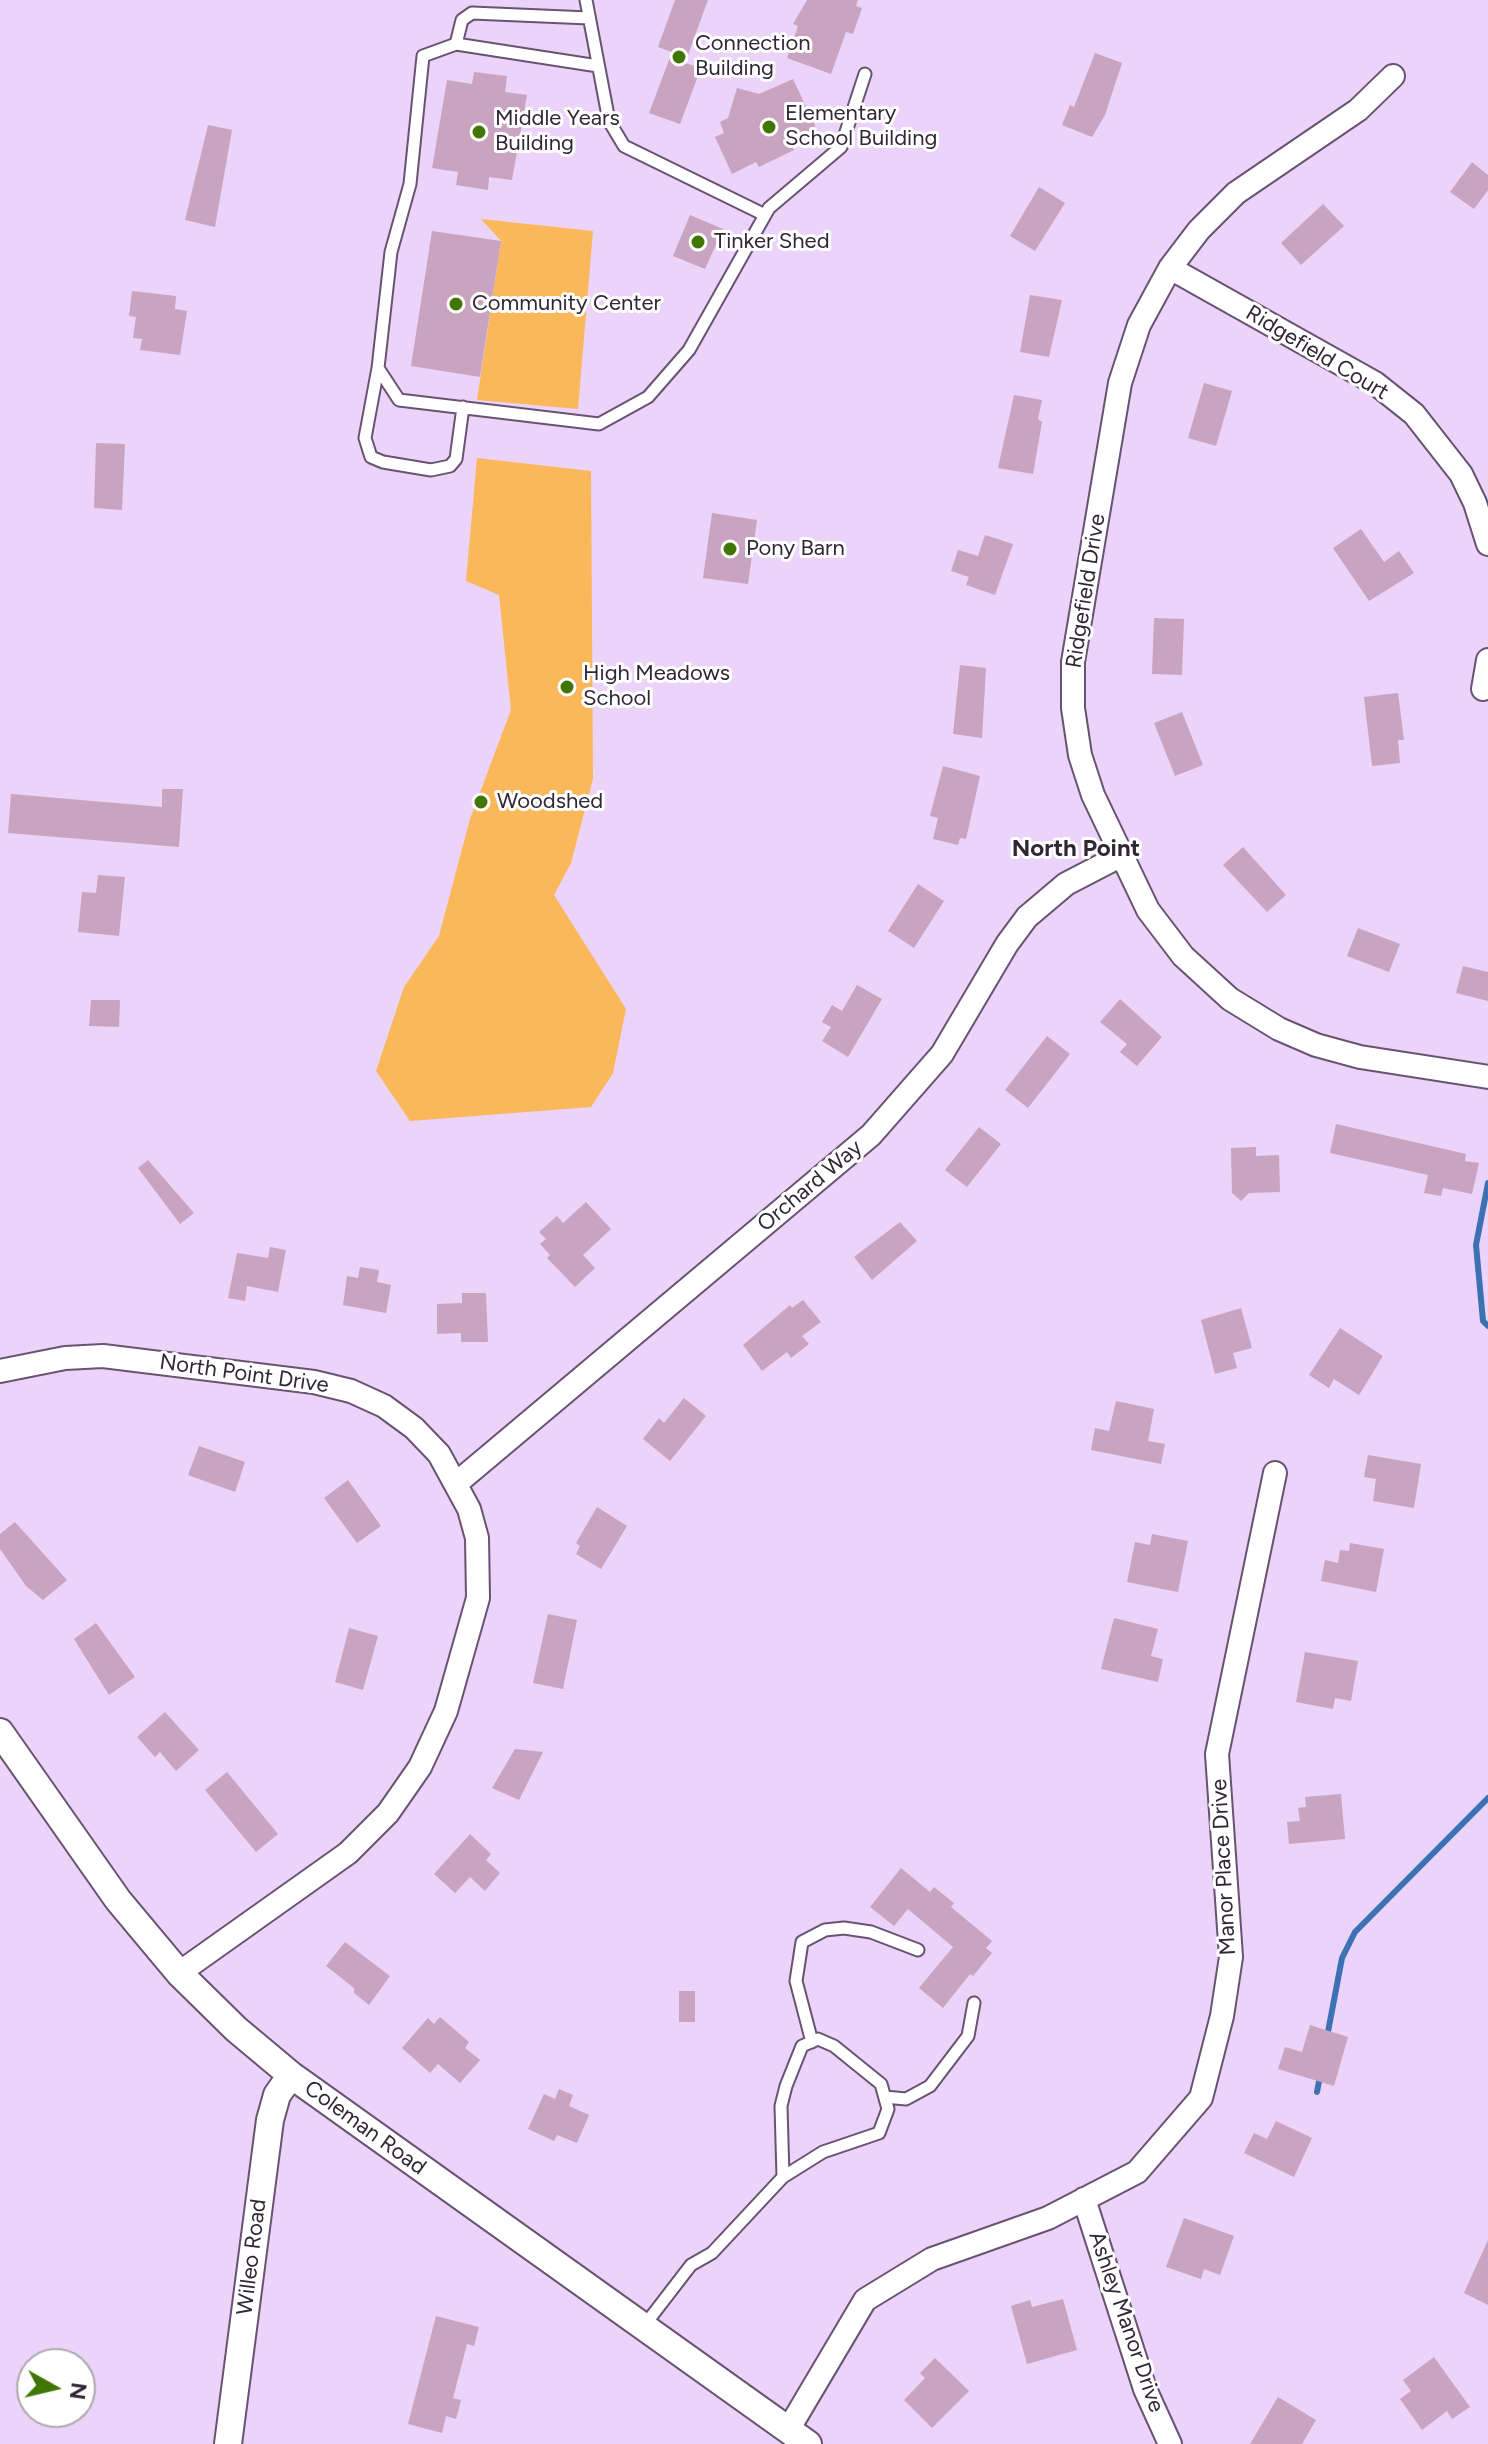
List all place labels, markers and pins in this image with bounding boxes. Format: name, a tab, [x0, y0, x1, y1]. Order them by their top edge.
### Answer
place label: Connection Building	[695, 31, 811, 82]
marker: Connection Building	[670, 48, 688, 66]
place label: Elementary School Building	[785, 101, 937, 152]
place label: Middle Years Building	[495, 106, 620, 158]
marker: Elementary School Building	[760, 118, 778, 136]
marker: Middle Years Building	[470, 123, 488, 141]
place label: Tinker Shed	[714, 229, 830, 255]
marker: Tinker Shed	[689, 233, 707, 251]
place label: Community Center	[472, 291, 661, 317]
marker: Community Center	[447, 295, 465, 313]
place label: Pony Barn	[746, 536, 845, 562]
marker: Pony Barn	[721, 540, 739, 558]
place label: High Meadows School	[583, 661, 730, 712]
marker: High Meadows School	[558, 678, 576, 696]
place label: Woodshed	[497, 789, 603, 815]
marker: Woodshed	[472, 793, 490, 811]

